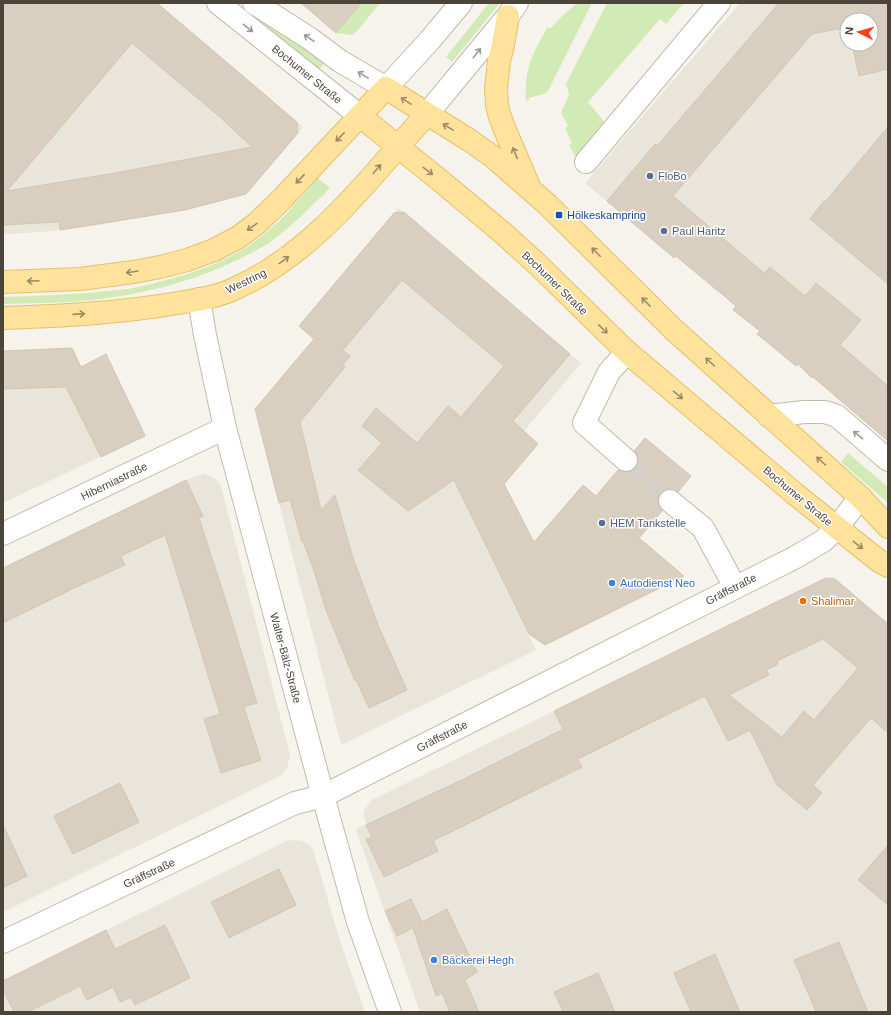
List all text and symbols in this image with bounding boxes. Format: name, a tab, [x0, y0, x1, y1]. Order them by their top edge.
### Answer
north arrow	[839, 12, 879, 52]
one-way arrow	[243, 23, 254, 32]
text: N	[843, 26, 855, 36]
one-way arrow	[303, 34, 314, 42]
street label: Bochumer Straße	[270, 42, 344, 106]
one-way arrow	[473, 48, 482, 58]
one-way arrow	[357, 70, 369, 78]
one-way arrow	[401, 97, 412, 105]
one-way arrow	[442, 122, 454, 130]
one-way arrow	[335, 132, 344, 142]
one-way arrow	[510, 147, 518, 159]
one-way arrow	[373, 164, 382, 175]
one-way arrow	[422, 166, 433, 175]
place label: FloBo	[658, 170, 687, 182]
marker: FloBo	[645, 171, 655, 181]
one-way arrow	[296, 174, 305, 184]
place label: Hölkeskampring	[567, 209, 646, 221]
marker: Hölkeskampring	[554, 210, 564, 220]
one-way arrow	[246, 223, 257, 231]
place label: Paul Haritz	[672, 225, 726, 237]
marker: Paul Haritz	[659, 226, 669, 236]
one-way arrow	[591, 247, 601, 257]
street label: Bochumer Straße	[520, 249, 590, 317]
one-way arrow	[278, 256, 289, 264]
street label: Westring	[224, 266, 268, 296]
one-way arrow	[125, 268, 138, 276]
one-way arrow	[27, 277, 40, 284]
one-way arrow	[641, 297, 651, 307]
one-way arrow	[72, 311, 85, 318]
one-way arrow	[598, 324, 608, 334]
one-way arrow	[705, 358, 715, 367]
one-way arrow	[672, 390, 683, 399]
one-way arrow	[853, 431, 864, 440]
one-way arrow	[815, 457, 826, 466]
street label: Hiberniastraße	[79, 460, 149, 502]
street label: Bochumer Straße	[761, 464, 835, 528]
place label: HEM Tankstelle	[610, 517, 686, 529]
marker: HEM Tankstelle	[597, 518, 607, 528]
one-way arrow	[852, 540, 863, 549]
street label: Gräffstraße	[704, 571, 758, 607]
place label: Autodienst Neo	[620, 577, 695, 589]
marker: Autodienst Neo	[607, 578, 617, 588]
place label: Shalimar	[811, 595, 855, 607]
marker: Shalimar	[798, 596, 808, 606]
street label: Walter-Bälz-Straße	[268, 611, 304, 705]
street label: Gräffstraße	[415, 718, 469, 754]
street label: Gräffstraße	[121, 856, 177, 890]
place label: Bäckerei Hegh	[442, 954, 514, 966]
marker: Bäckerei Hegh	[429, 955, 439, 965]

